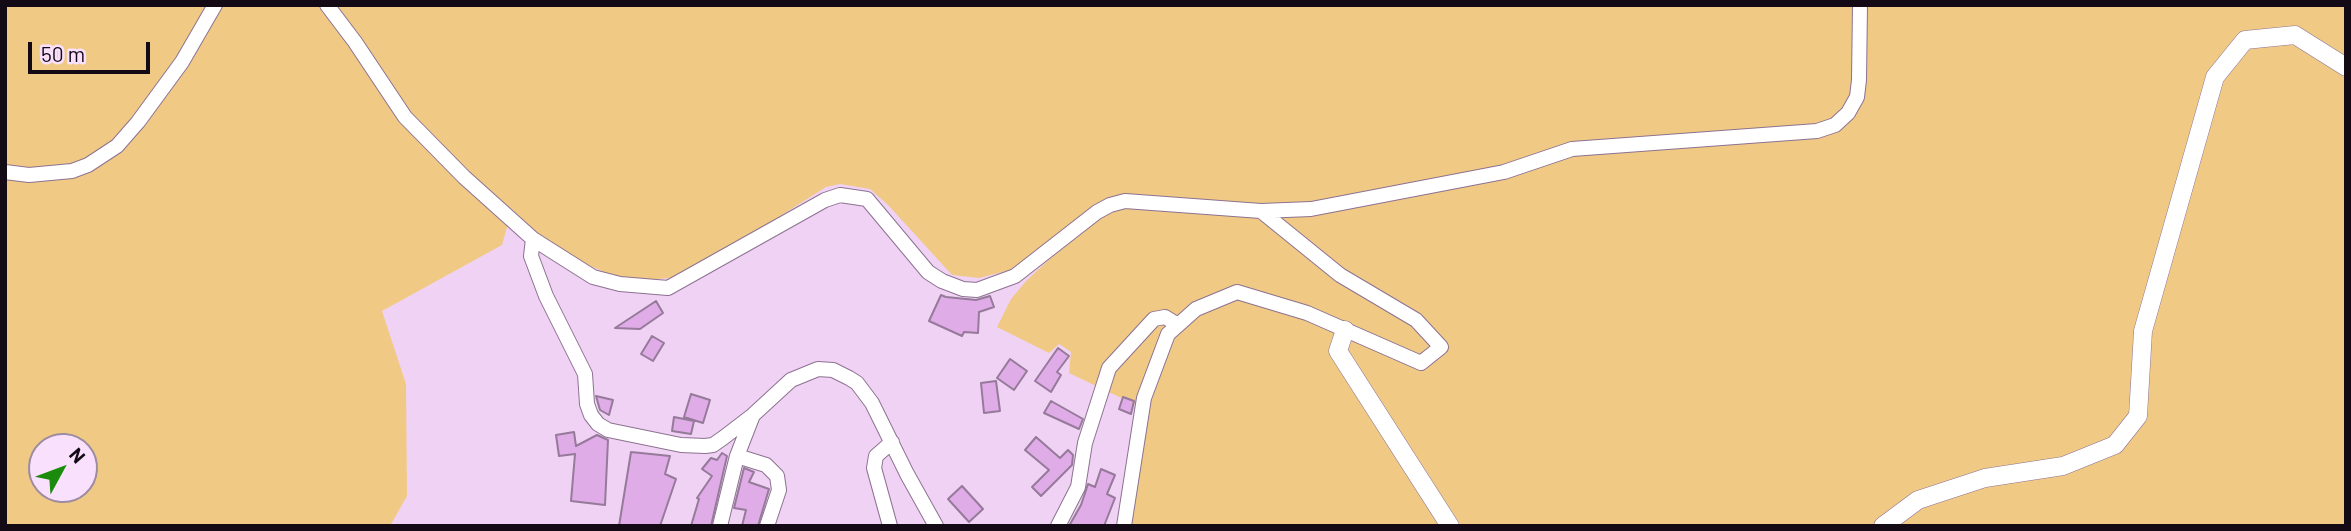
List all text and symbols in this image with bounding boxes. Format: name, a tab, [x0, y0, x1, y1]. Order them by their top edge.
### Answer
scale bar	[32, 28, 154, 72]
text: 50 m	[41, 41, 85, 66]
north arrow	[28, 433, 98, 503]
text: N	[65, 443, 91, 468]

